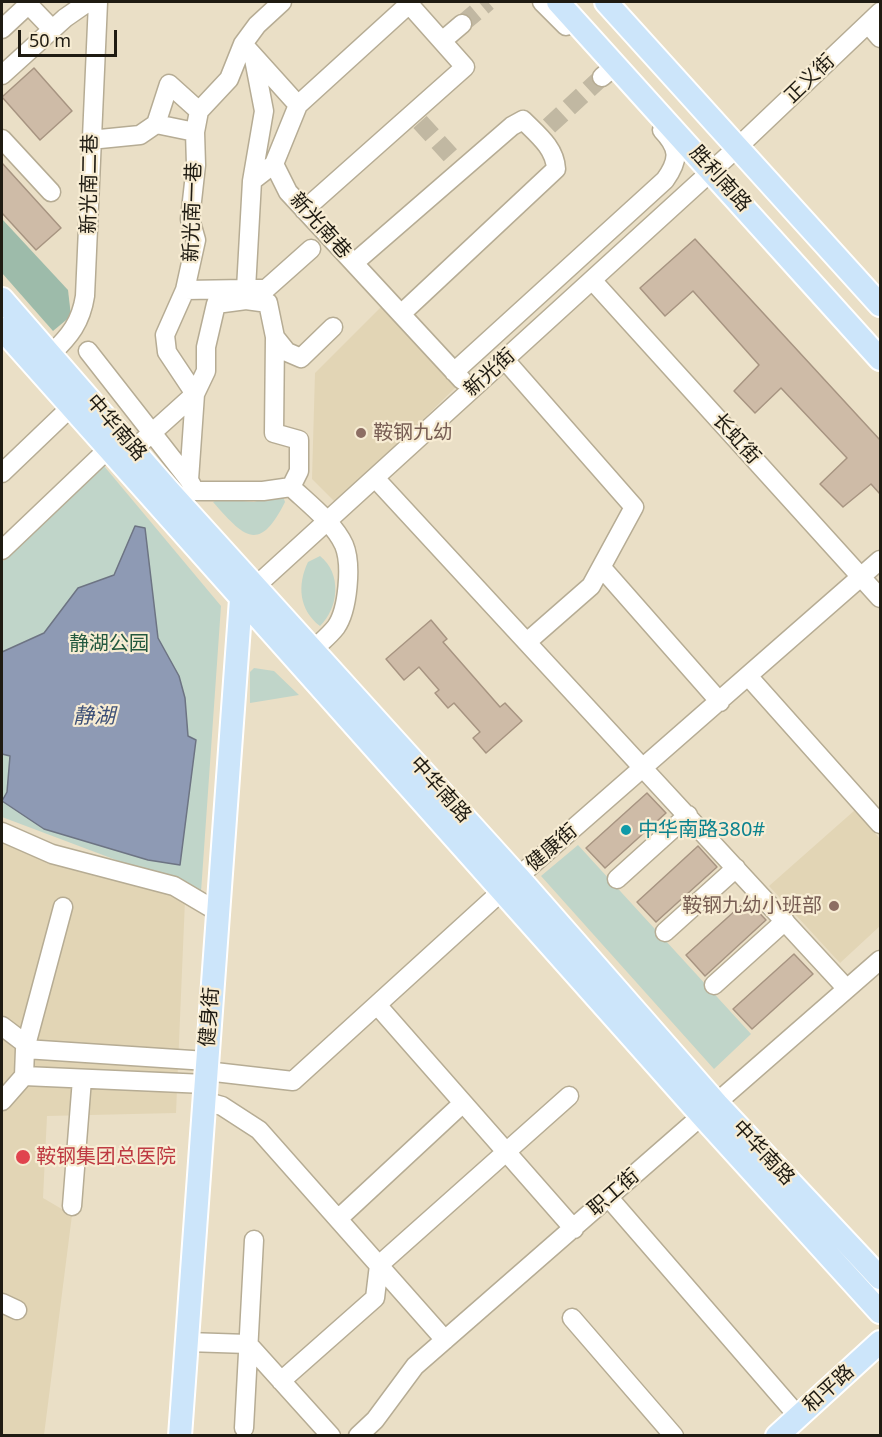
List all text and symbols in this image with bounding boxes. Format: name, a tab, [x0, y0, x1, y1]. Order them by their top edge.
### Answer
scale bar	[21, 18, 120, 56]
text: 50 m	[29, 28, 71, 52]
street label: 正义街	[780, 50, 840, 108]
street label: 新光南二巷	[77, 134, 103, 234]
street label: 胜利南路	[684, 141, 756, 217]
street label: 新光南一巷	[179, 162, 207, 262]
street label: 新光南巷	[284, 188, 356, 264]
street label: 新光街	[460, 344, 520, 402]
street label: 中华南路	[81, 390, 151, 466]
street label: 长虹街	[707, 409, 765, 469]
place label: 鞍钢九幼	[373, 421, 453, 445]
marker: 鞍钢九幼	[354, 426, 368, 440]
park label: 静湖公园	[69, 632, 149, 656]
water label: 静湖	[73, 704, 115, 730]
street label: 中华南路	[404, 752, 476, 828]
place label: 中华南路380#	[638, 818, 765, 842]
street label: 健康街	[521, 819, 583, 877]
marker: 中华南路380#	[619, 823, 633, 837]
place label: 鞍钢九幼小班部	[682, 894, 822, 918]
marker: 鞍钢九幼小班部	[827, 899, 841, 913]
street label: 健身街	[196, 986, 224, 1048]
street label: 中华南路	[727, 1116, 799, 1190]
place label: 鞍钢集团总医院	[36, 1145, 176, 1169]
marker: 鞍钢集团总医院	[14, 1148, 32, 1166]
street label: 职工街	[583, 1164, 645, 1222]
street label: 和平路	[799, 1360, 859, 1418]

